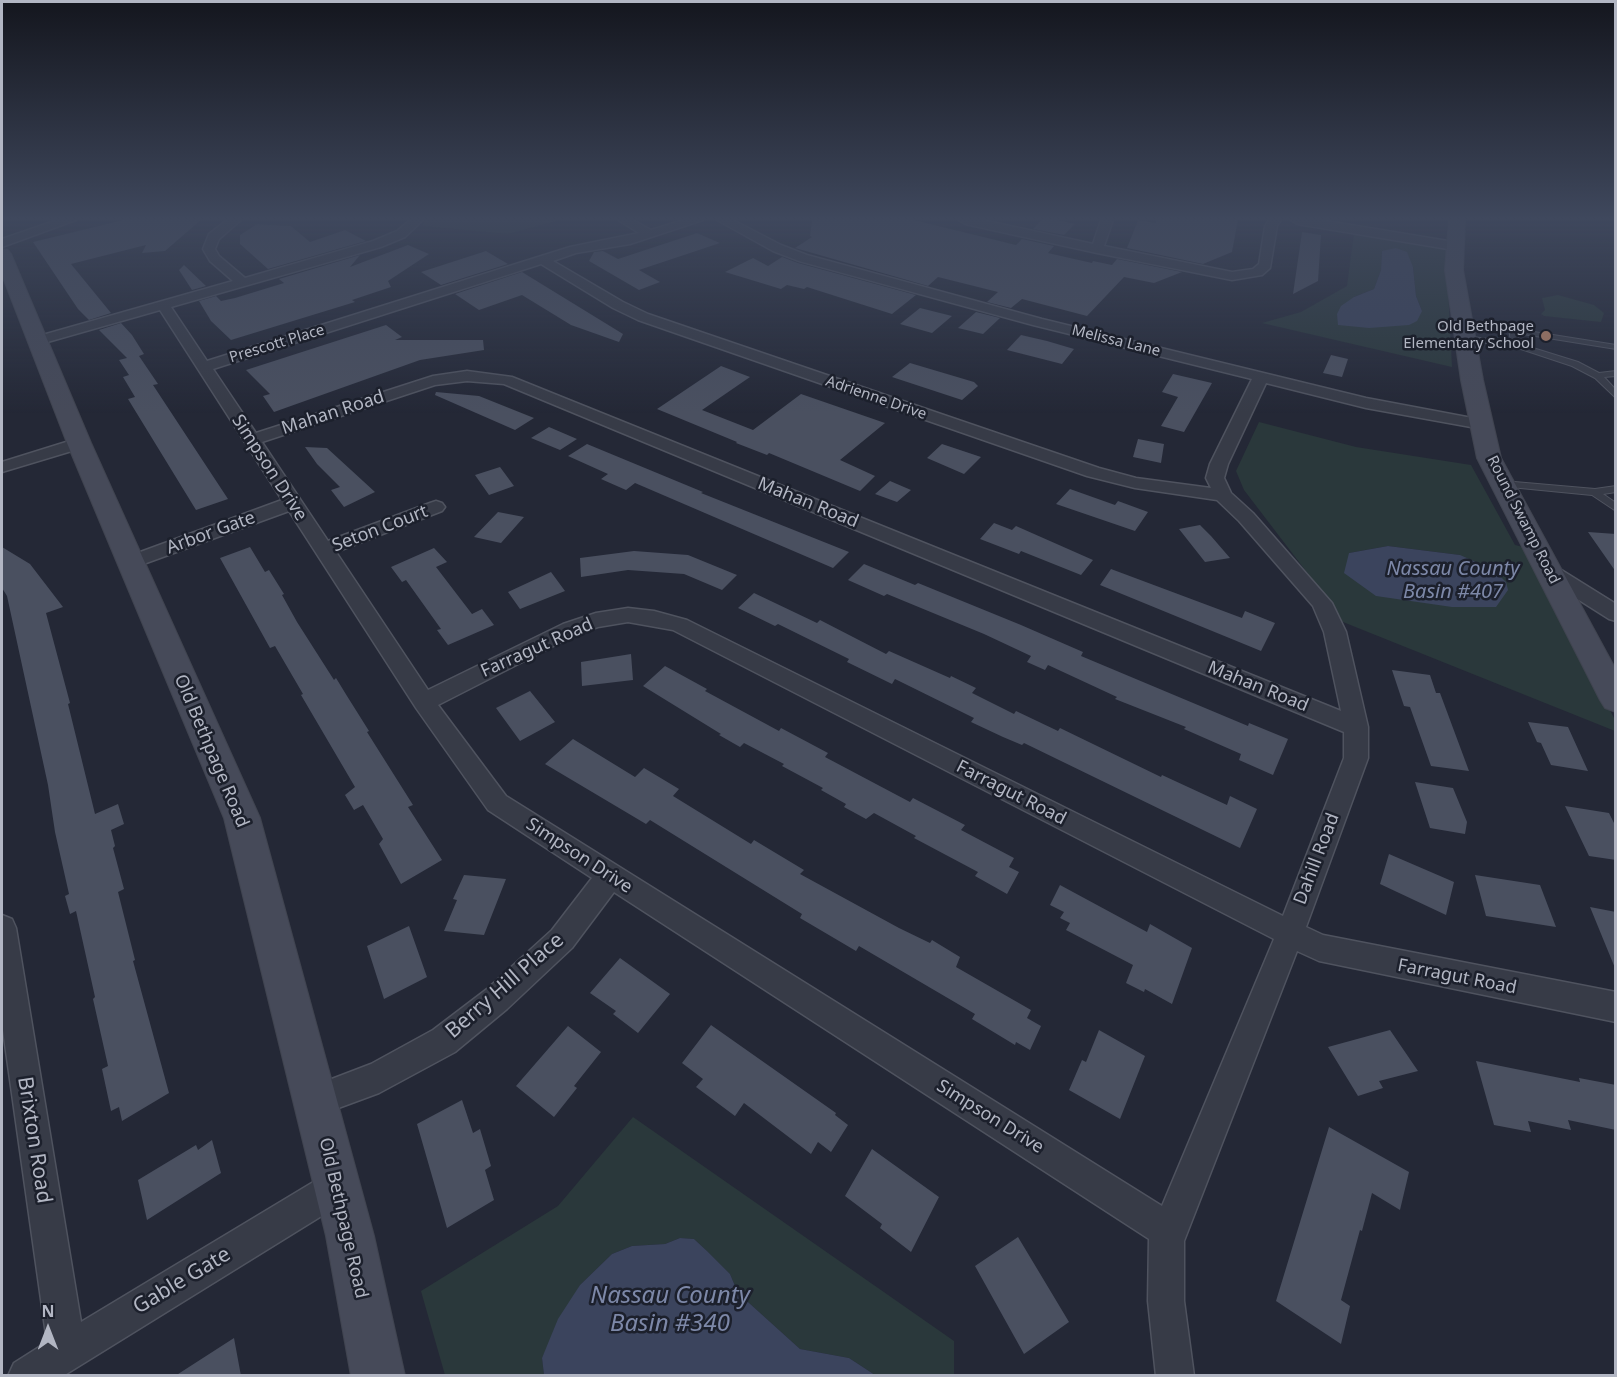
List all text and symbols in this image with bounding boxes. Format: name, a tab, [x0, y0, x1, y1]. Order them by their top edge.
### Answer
place label: Old Bethpage Elementary School	[1403, 318, 1534, 353]
street label: Prescott Place	[227, 321, 327, 367]
street label: Melissa Lane	[1070, 321, 1162, 361]
marker: Old Bethpage Elementary School	[1539, 329, 1553, 343]
street label: Adrienne Drive	[823, 372, 929, 424]
street label: Mahan Road	[279, 386, 387, 440]
street label: Simpson Drive	[227, 411, 311, 525]
street label: Round Swamp Road	[1483, 453, 1563, 587]
street label: Mahan Road	[754, 473, 862, 533]
street label: Seton Court	[329, 501, 431, 557]
street label: Arbor Gate	[164, 507, 258, 559]
water label: Nassau County Basin #407	[1386, 557, 1520, 604]
street label: Farragut Road	[477, 614, 597, 682]
street label: Mahan Road	[1204, 657, 1312, 717]
street label: Old Bethpage Road	[169, 671, 253, 831]
street label: Farragut Road	[952, 756, 1070, 830]
street label: Dahill Road	[1290, 810, 1344, 908]
street label: Simpson Drive	[522, 814, 636, 898]
street label: Berry Hill Place	[441, 928, 569, 1044]
street label: Farragut Road	[1396, 955, 1518, 999]
street label: Brixton Road	[12, 1075, 56, 1205]
street label: Simpson Drive	[932, 1075, 1048, 1159]
street label: Old Bethpage Road	[314, 1136, 372, 1300]
street label: Gable Gate	[129, 1242, 235, 1320]
water label: Nassau County Basin #340	[590, 1282, 750, 1338]
north arrow	[18, 1299, 78, 1359]
text: N	[41, 1300, 55, 1322]

